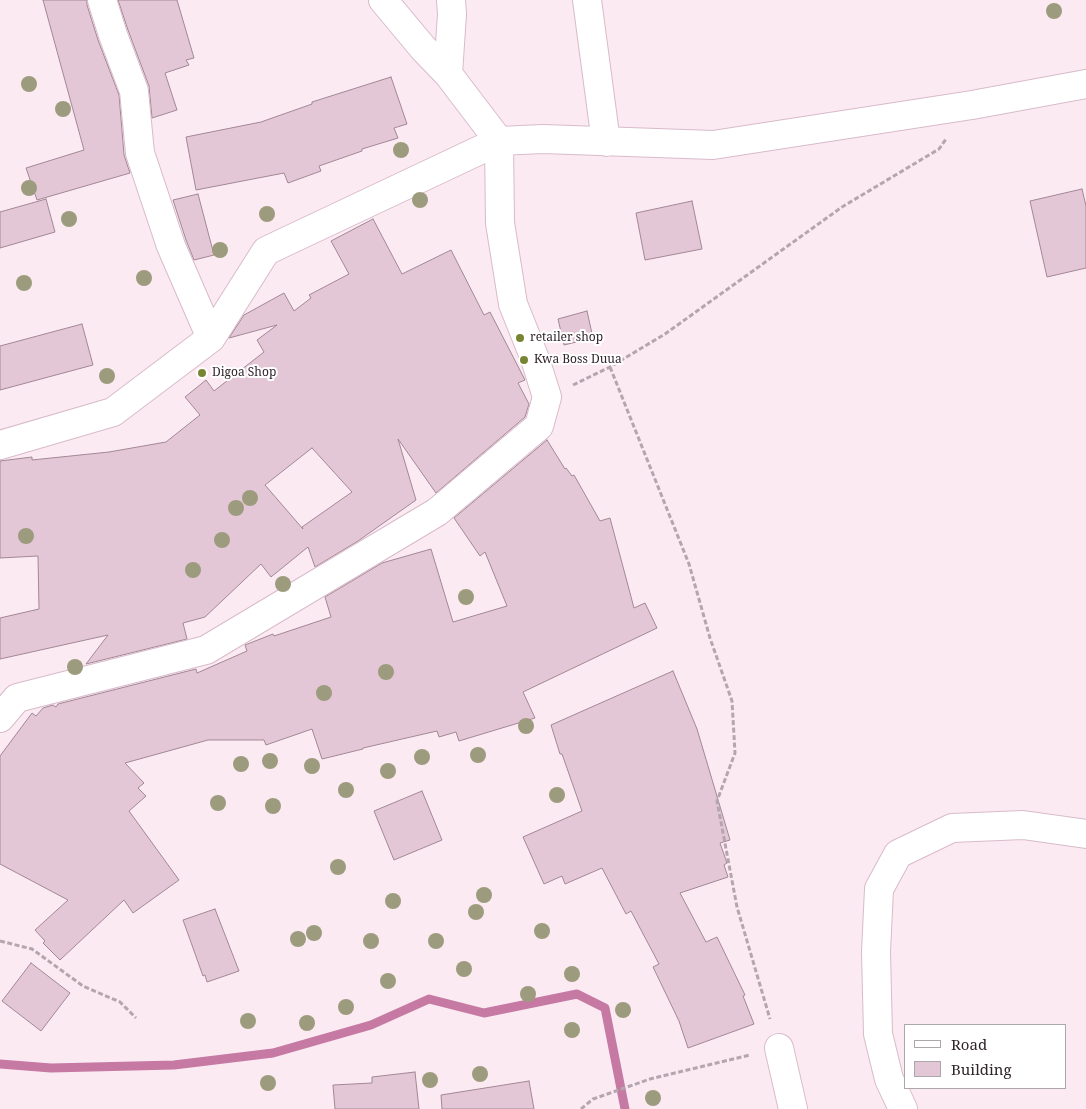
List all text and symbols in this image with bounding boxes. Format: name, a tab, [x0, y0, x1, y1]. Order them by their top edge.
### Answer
place label: retailer shop	[530, 331, 603, 345]
marker: retailer shop	[514, 332, 526, 344]
place label: Kwa Boss Duua	[534, 353, 622, 367]
marker: Kwa Boss Duua	[518, 354, 530, 366]
place label: Digoa Shop	[212, 366, 276, 380]
marker: Digoa Shop	[196, 367, 208, 379]
legend	[904, 1024, 1066, 1089]
text: Road	[951, 1034, 987, 1054]
text: Building	[951, 1059, 1012, 1079]

